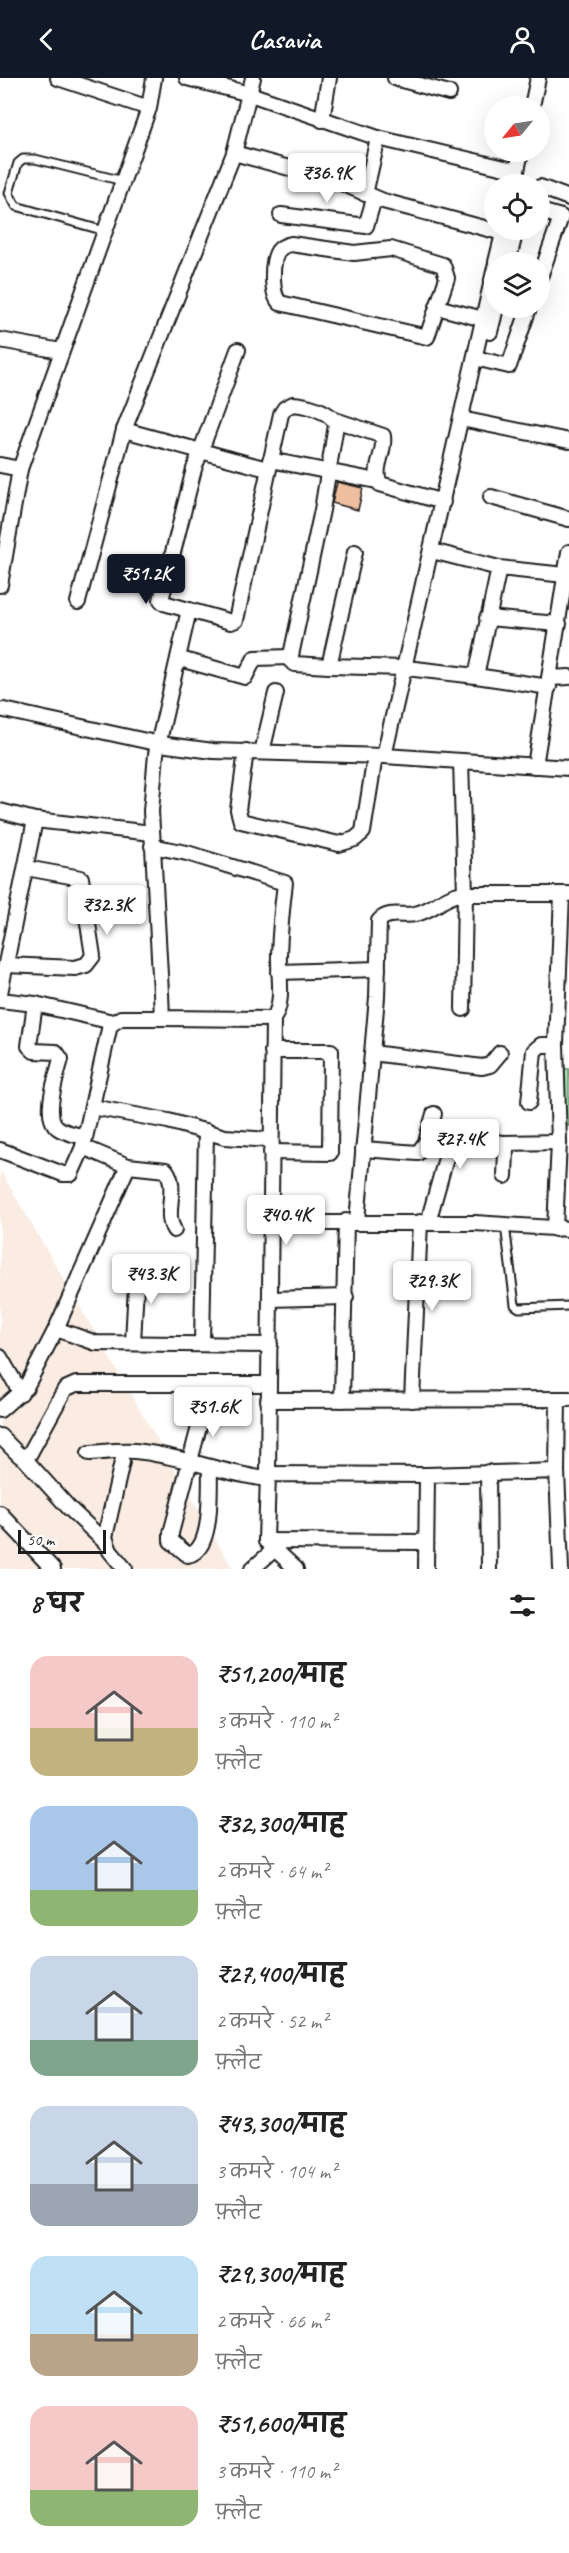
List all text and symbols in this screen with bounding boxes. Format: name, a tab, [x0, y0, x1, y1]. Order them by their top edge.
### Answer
text: Casavia	[249, 22, 320, 56]
icon: back	[30, 23, 63, 56]
icon: person	[506, 23, 539, 56]
north arrow	[484, 96, 550, 162]
map controls	[484, 96, 550, 318]
pin: ₹36.9K	[278, 153, 376, 204]
text: ₹36.9K	[302, 160, 352, 185]
button: locate	[484, 174, 550, 240]
button: layers	[484, 252, 550, 318]
pin: ₹51.2K	[97, 554, 195, 605]
text: ₹51.2K	[121, 561, 171, 586]
pin: ₹32.3K	[58, 885, 156, 936]
text: ₹32.3K	[82, 892, 132, 917]
pin: ₹27.4K	[411, 1119, 509, 1170]
text: ₹27.4K	[435, 1126, 485, 1151]
pin: ₹40.4K	[237, 1195, 335, 1246]
text: ₹40.4K	[261, 1202, 311, 1227]
pin: ₹43.3K	[102, 1254, 200, 1305]
text: ₹43.3K	[126, 1261, 176, 1286]
pin: ₹29.3K	[383, 1261, 481, 1312]
text: ₹29.3K	[407, 1268, 457, 1293]
pin: ₹51.6K	[164, 1387, 262, 1438]
text: ₹51.6K	[188, 1394, 238, 1419]
scale bar	[18, 1527, 106, 1554]
text: 50 m	[27, 1530, 54, 1550]
text: 8 घर	[30, 1587, 83, 1620]
icon: filters	[506, 1589, 539, 1622]
text: ₹51,200/माह	[216, 1657, 345, 1690]
icon: home	[78, 1680, 150, 1752]
text: 3 कमरे · 110 m²	[216, 1709, 336, 1734]
text: फ़्लैट	[216, 1750, 262, 1775]
text: ₹32,300/माह	[216, 1807, 346, 1840]
icon: home	[78, 1830, 150, 1902]
text: 2 कमरे · 64 m²	[216, 1859, 327, 1884]
text: फ़्लैट	[216, 1900, 262, 1925]
text: ₹27,400/माह	[216, 1957, 346, 1990]
icon: home	[78, 1980, 150, 2052]
text: 2 कमरे · 52 m²	[216, 2009, 327, 2034]
text: फ़्लैट	[216, 2050, 262, 2075]
text: ₹43,300/माह	[216, 2107, 346, 2140]
icon: home	[78, 2130, 150, 2202]
text: 3 कमरे · 104 m²	[216, 2159, 336, 2184]
text: फ़्लैट	[216, 2200, 262, 2225]
text: ₹29,300/माह	[216, 2257, 345, 2290]
icon: home	[78, 2280, 150, 2352]
text: 2 कमरे · 66 m²	[216, 2309, 327, 2334]
text: फ़्लैट	[216, 2350, 262, 2375]
text: ₹51,600/माह	[216, 2407, 346, 2440]
icon: home	[78, 2430, 150, 2502]
text: 3 कमरे · 110 m²	[216, 2459, 336, 2484]
text: फ़्लैट	[216, 2500, 262, 2525]

